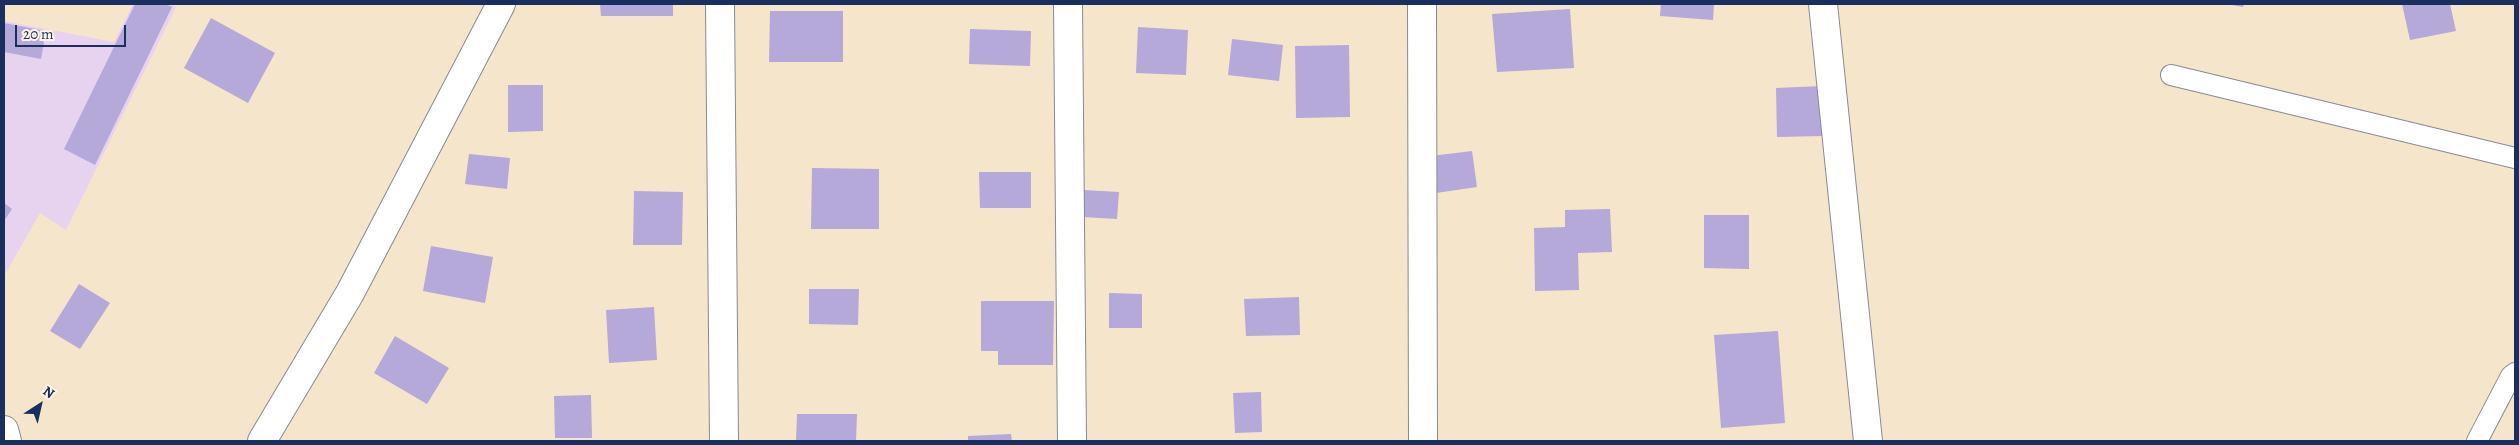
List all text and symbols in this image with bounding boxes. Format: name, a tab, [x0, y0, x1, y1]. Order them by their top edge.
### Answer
scale bar	[18, 15, 129, 47]
text: 20 m	[23, 24, 54, 44]
north arrow	[15, 380, 65, 430]
text: N	[39, 382, 59, 403]

